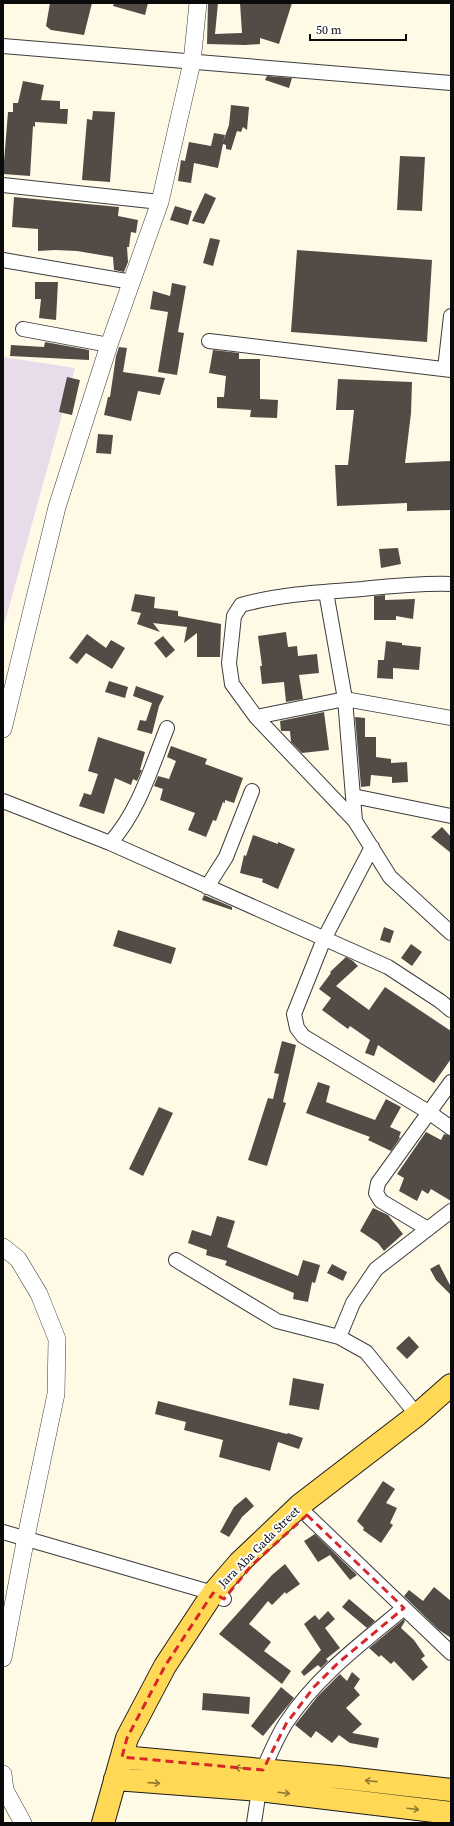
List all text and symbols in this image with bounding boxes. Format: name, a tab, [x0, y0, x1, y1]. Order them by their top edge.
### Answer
scale bar	[310, 16, 406, 42]
text: 50 m	[316, 22, 342, 38]
street label: Jara Aba Gada Street	[214, 1503, 303, 1592]
one-way arrow	[235, 1764, 248, 1771]
one-way arrow	[364, 1777, 377, 1784]
one-way arrow	[147, 1779, 160, 1786]
one-way arrow	[277, 1790, 290, 1797]
one-way arrow	[406, 1805, 419, 1813]

